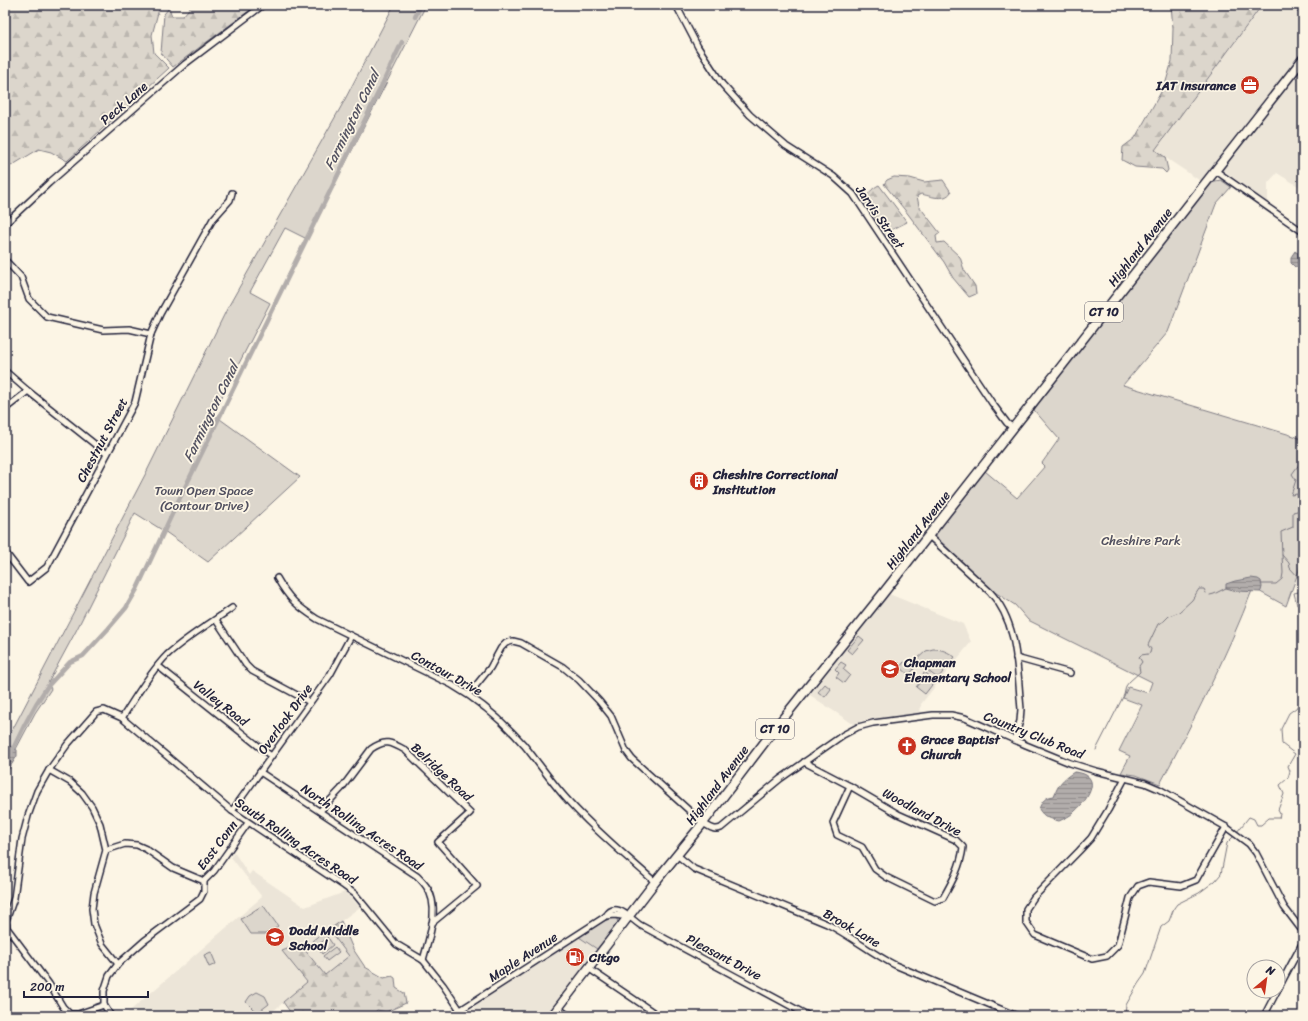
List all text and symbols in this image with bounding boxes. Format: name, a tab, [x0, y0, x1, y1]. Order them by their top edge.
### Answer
water label: Farmington Canal	[317, 63, 388, 174]
place label: IAT Insurance	[1155, 74, 1237, 97]
office icon: IAT Insurance	[1239, 74, 1261, 96]
street label: Peck Lane	[95, 76, 153, 130]
street label: Jarvis Street	[849, 179, 911, 254]
street label: Highland Avenue	[1102, 202, 1179, 292]
road number: CT 10	[1085, 302, 1123, 322]
water label: Farmington Canal	[176, 355, 247, 466]
street label: Chestnut Street	[70, 393, 134, 487]
place label: Cheshire Correctional Institution	[712, 463, 839, 501]
building icon: Cheshire Correctional Institution	[688, 470, 710, 492]
park label: Town Open Space (Contour Drive)	[154, 479, 254, 517]
street label: Highland Avenue	[880, 485, 957, 575]
park label: Cheshire Park	[1101, 529, 1181, 552]
street label: Contour Drive	[407, 644, 487, 702]
place label: Chapman Elementary School	[903, 651, 1013, 689]
school or university icon: Chapman Elementary School	[879, 658, 901, 680]
street label: Valley Road	[188, 674, 255, 733]
street label: Overlook Drive	[251, 678, 319, 759]
street label: Country Club Road	[980, 704, 1089, 766]
road number: CT 10	[756, 719, 794, 739]
place label: Grace Baptist Church	[920, 728, 1000, 766]
church icon: Grace Baptist Church	[896, 735, 918, 757]
street label: Belridge Road	[405, 737, 479, 808]
street label: Highland Avenue	[679, 740, 755, 830]
street label: North Rolling Acres Road	[296, 777, 429, 877]
street label: Woodland Drive	[878, 781, 966, 843]
street label: South Rolling Acres Road	[230, 791, 363, 891]
street label: East Conn	[190, 815, 244, 875]
street label: Brook Lane	[819, 902, 885, 954]
place label: Dodd Middle School	[288, 919, 360, 957]
school or university icon: Dodd Middle School	[264, 926, 286, 948]
street label: Maple Avenue	[483, 926, 563, 988]
street label: Pleasant Drive	[682, 927, 766, 987]
fuel station icon: Citgo	[564, 946, 586, 968]
place label: Citgo	[588, 946, 620, 969]
north arrow	[1246, 959, 1286, 999]
text: N	[1262, 960, 1279, 981]
scale bar	[24, 973, 148, 999]
text: 200 m	[30, 976, 64, 998]

